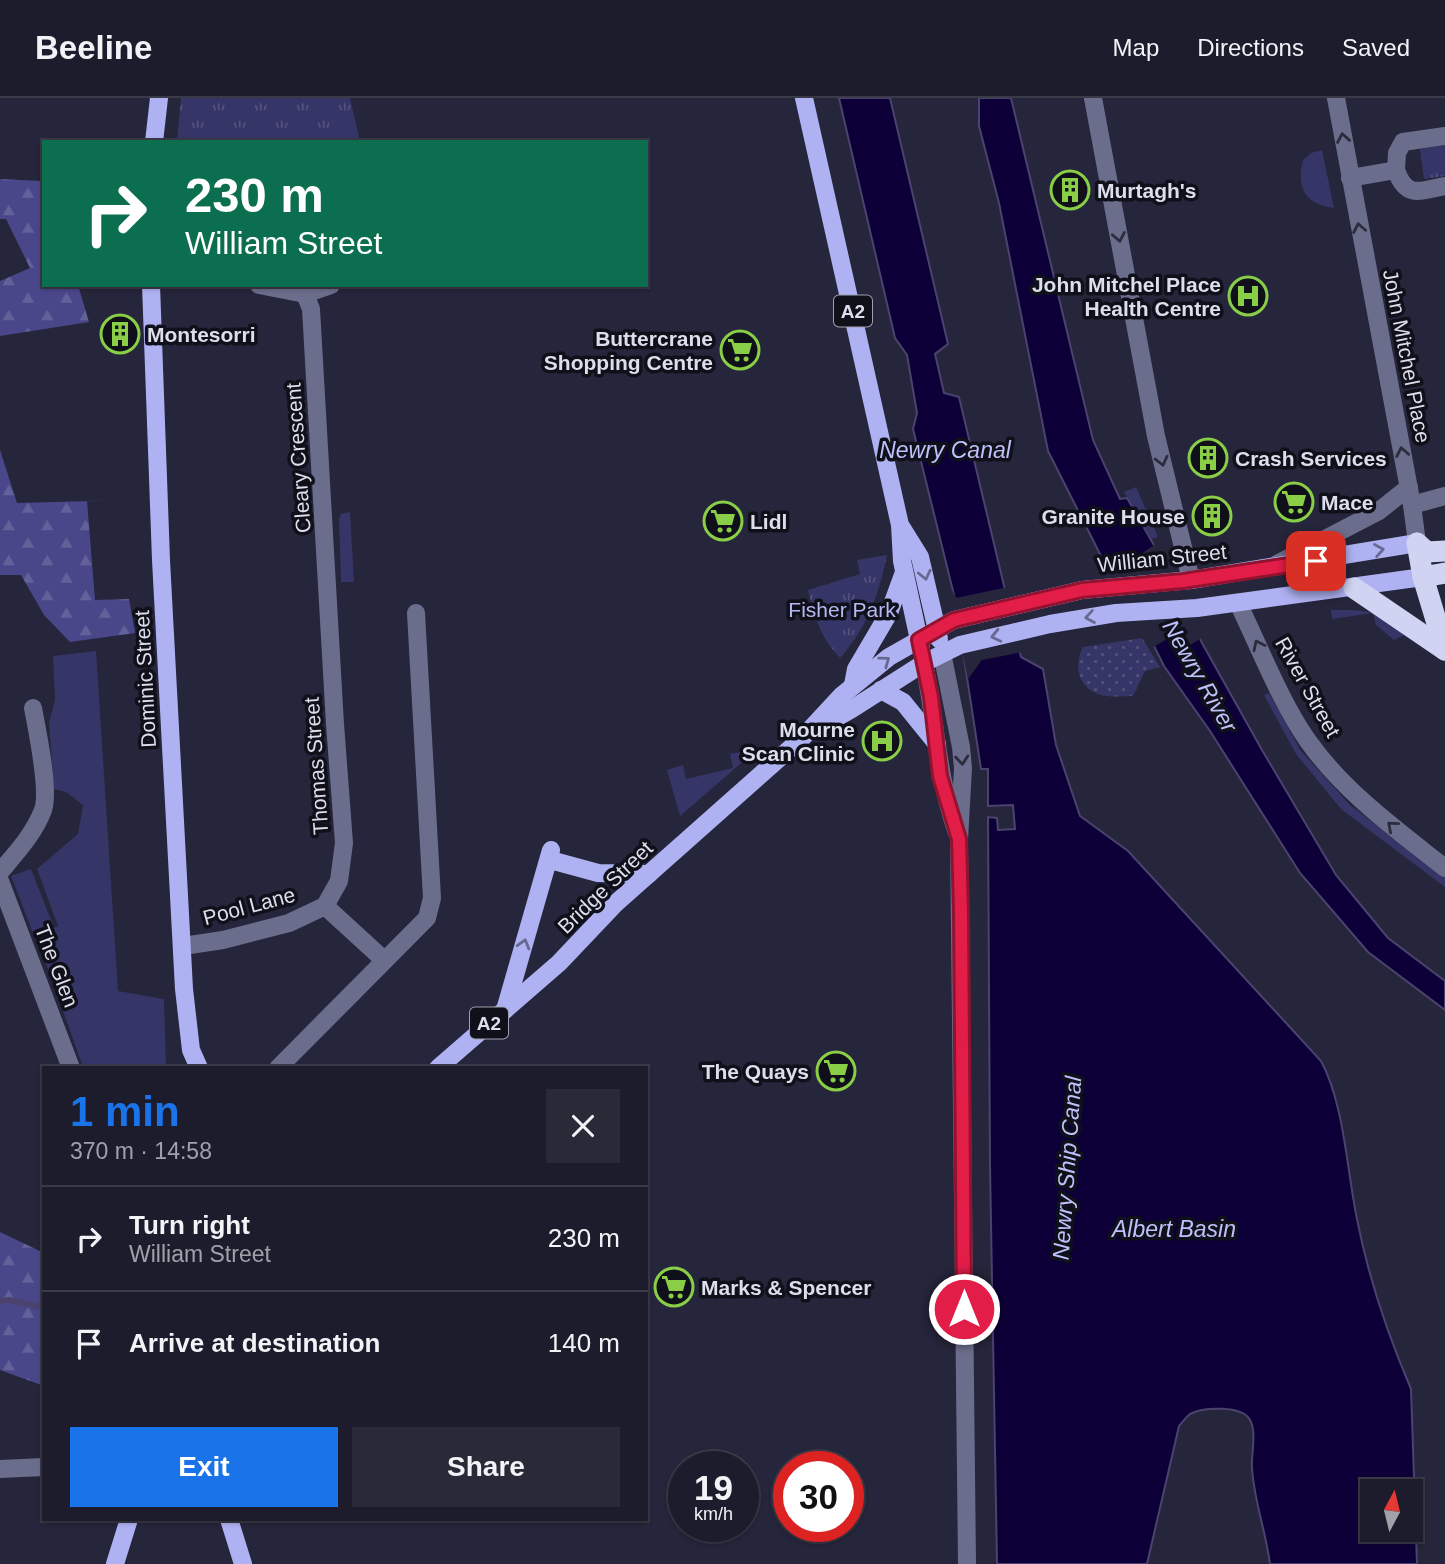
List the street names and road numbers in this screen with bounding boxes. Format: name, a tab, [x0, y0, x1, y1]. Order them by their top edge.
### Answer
street label: John Mitchel Place	[1379, 267, 1435, 445]
road number: A2	[834, 295, 872, 326]
street label: Cleary Crescent	[281, 382, 315, 534]
street label: William Street	[1096, 540, 1228, 576]
street label: Dominic Street	[130, 609, 160, 748]
street label: River Street	[1271, 633, 1345, 741]
street label: Thomas Street	[300, 696, 332, 836]
street label: Bridge Street	[553, 836, 657, 938]
street label: Pool Lane	[200, 883, 298, 929]
street label: The Glen	[31, 922, 83, 1010]
road number: A2	[470, 1007, 508, 1038]

